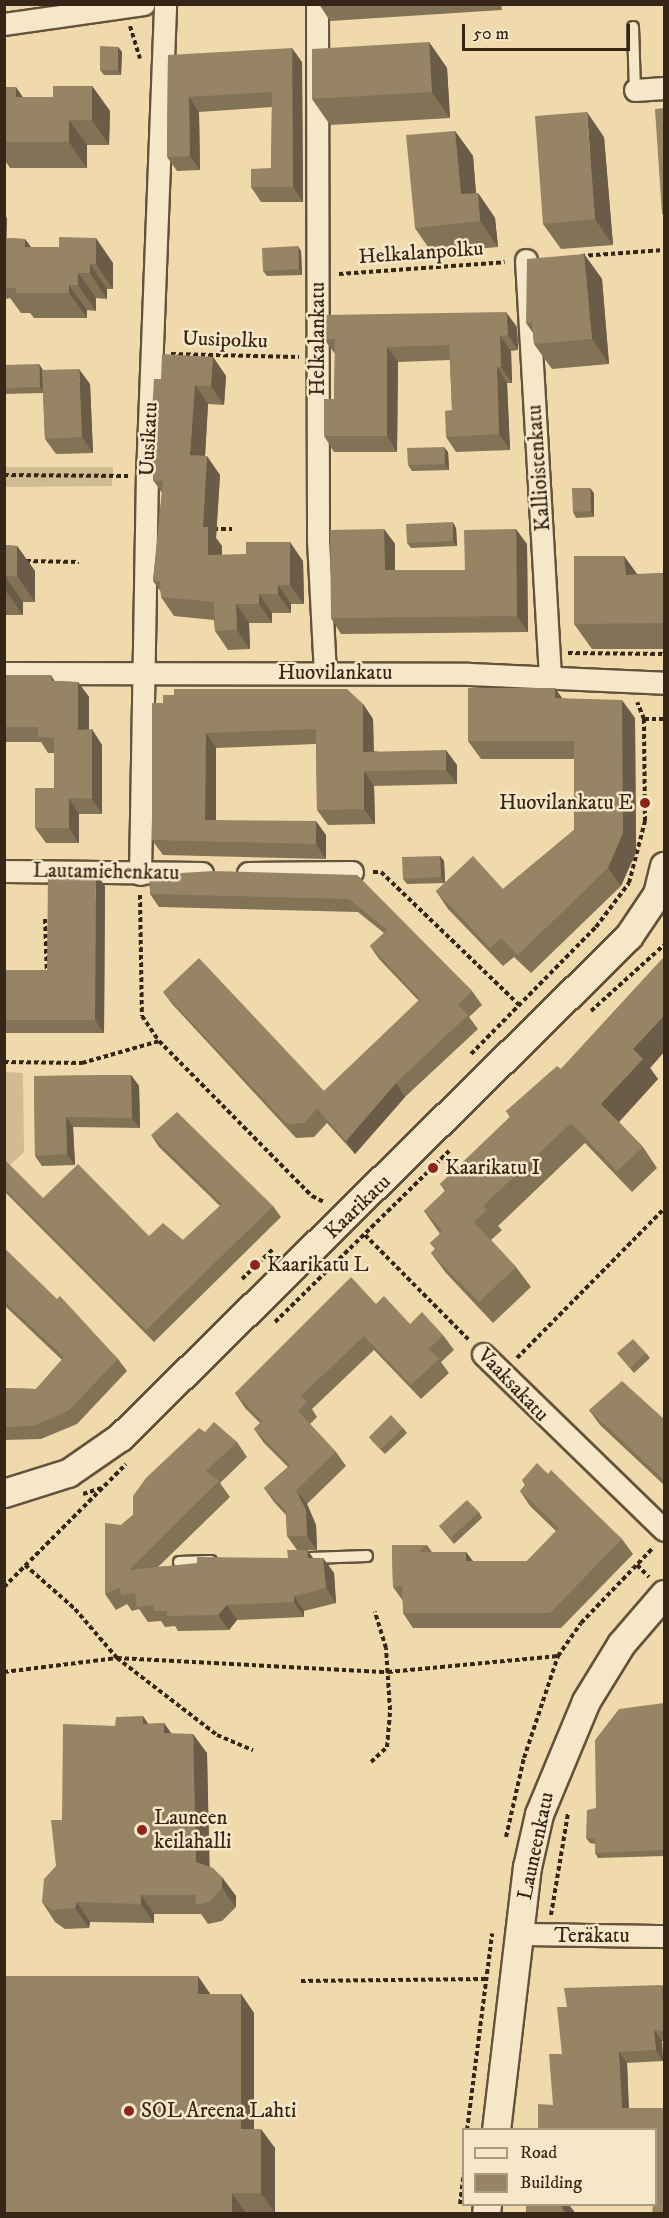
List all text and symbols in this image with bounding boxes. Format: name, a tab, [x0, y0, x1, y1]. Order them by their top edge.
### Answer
scale bar	[465, 12, 633, 50]
text: 50 m	[473, 23, 509, 45]
street label: Helkalanpolku	[358, 236, 484, 270]
street label: Helkalankatu	[305, 282, 331, 396]
street label: Uusipolku	[182, 326, 268, 354]
street label: Uusikatu	[134, 401, 164, 477]
street label: Kallioistenkatu	[522, 404, 556, 532]
street label: Huovilankatu	[278, 660, 392, 686]
place label: Huovilankatu E	[499, 790, 633, 816]
marker: Huovilankatu E	[638, 796, 652, 810]
street label: Lautamiehenkatu	[33, 858, 179, 886]
place label: Kaarikatu I	[445, 1155, 540, 1181]
marker: Kaarikatu I	[426, 1161, 440, 1175]
street label: Kaarikatu	[320, 1169, 396, 1245]
place label: Kaarikatu L	[267, 1252, 369, 1278]
marker: Kaarikatu L	[248, 1258, 262, 1272]
street label: Vaaksakatu	[472, 1343, 554, 1427]
street label: Launeenkatu	[512, 1790, 560, 1902]
place label: Launeen keilahalli	[154, 1805, 232, 1855]
marker: Launeen keilahalli	[135, 1823, 149, 1837]
street label: Teräkatu	[554, 1923, 630, 1949]
place label: SOL Areena Lahti	[141, 2098, 296, 2124]
marker: SOL Areena Lahti	[122, 2104, 136, 2118]
legend	[462, 2128, 657, 2206]
text: Road	[520, 2142, 557, 2164]
text: Building	[520, 2172, 582, 2194]

